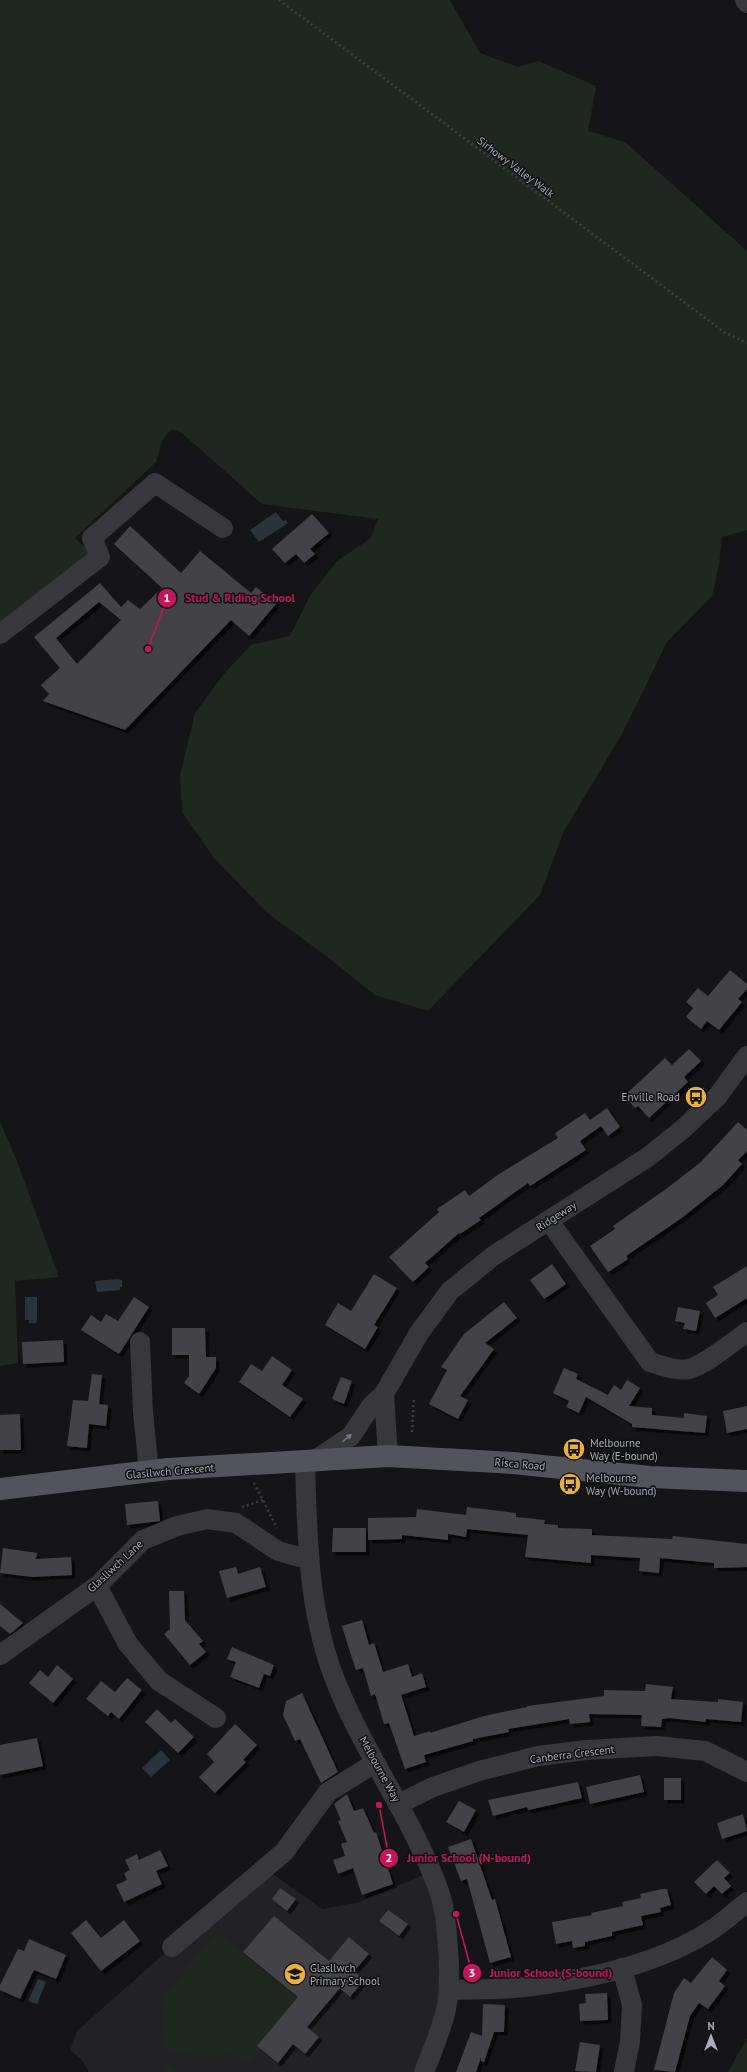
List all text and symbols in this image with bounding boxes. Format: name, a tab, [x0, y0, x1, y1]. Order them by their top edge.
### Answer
street label: Sirhowy Valley Walk	[475, 133, 558, 201]
callout: Stud & Riding School	[157, 586, 303, 610]
text: 1	[164, 590, 170, 605]
text: Stud & Riding School	[185, 590, 295, 605]
bus stop icon: Enville Road	[683, 1084, 709, 1110]
place label: Enville Road	[622, 1090, 680, 1104]
street label: Ridgeway	[533, 1197, 580, 1234]
one-way arrow	[342, 1433, 352, 1442]
bus stop icon: Melbourne Way (E-bound)	[561, 1436, 587, 1462]
place label: Melbourne Way (E-bound)	[590, 1436, 658, 1463]
street label: Risca Road	[494, 1455, 546, 1473]
street label: Glasllwch Crescent	[125, 1460, 215, 1482]
bus stop icon: Melbourne Way (W-bound)	[557, 1471, 583, 1497]
place label: Melbourne Way (W-bound)	[586, 1471, 656, 1498]
street label: Glasllwch Lane	[84, 1536, 146, 1595]
street label: Melbourne Way	[356, 1734, 404, 1805]
street label: Canberra Crescent	[529, 1742, 615, 1766]
callout: Junior School (N-bound)	[379, 1846, 539, 1870]
text: 2	[386, 1850, 392, 1865]
text: Junior School (N-bound)	[406, 1850, 531, 1865]
school or university icon: Glasllwch Primary School	[282, 1961, 308, 1987]
place label: Glasllwch Primary School	[310, 1961, 381, 1988]
callout: Junior School (S-bound)	[462, 1961, 620, 1985]
text: 3	[469, 1965, 475, 1980]
text: Junior School (S-bound)	[489, 1965, 612, 1980]
north arrow	[691, 2016, 731, 2056]
text: N	[707, 2019, 715, 2033]

